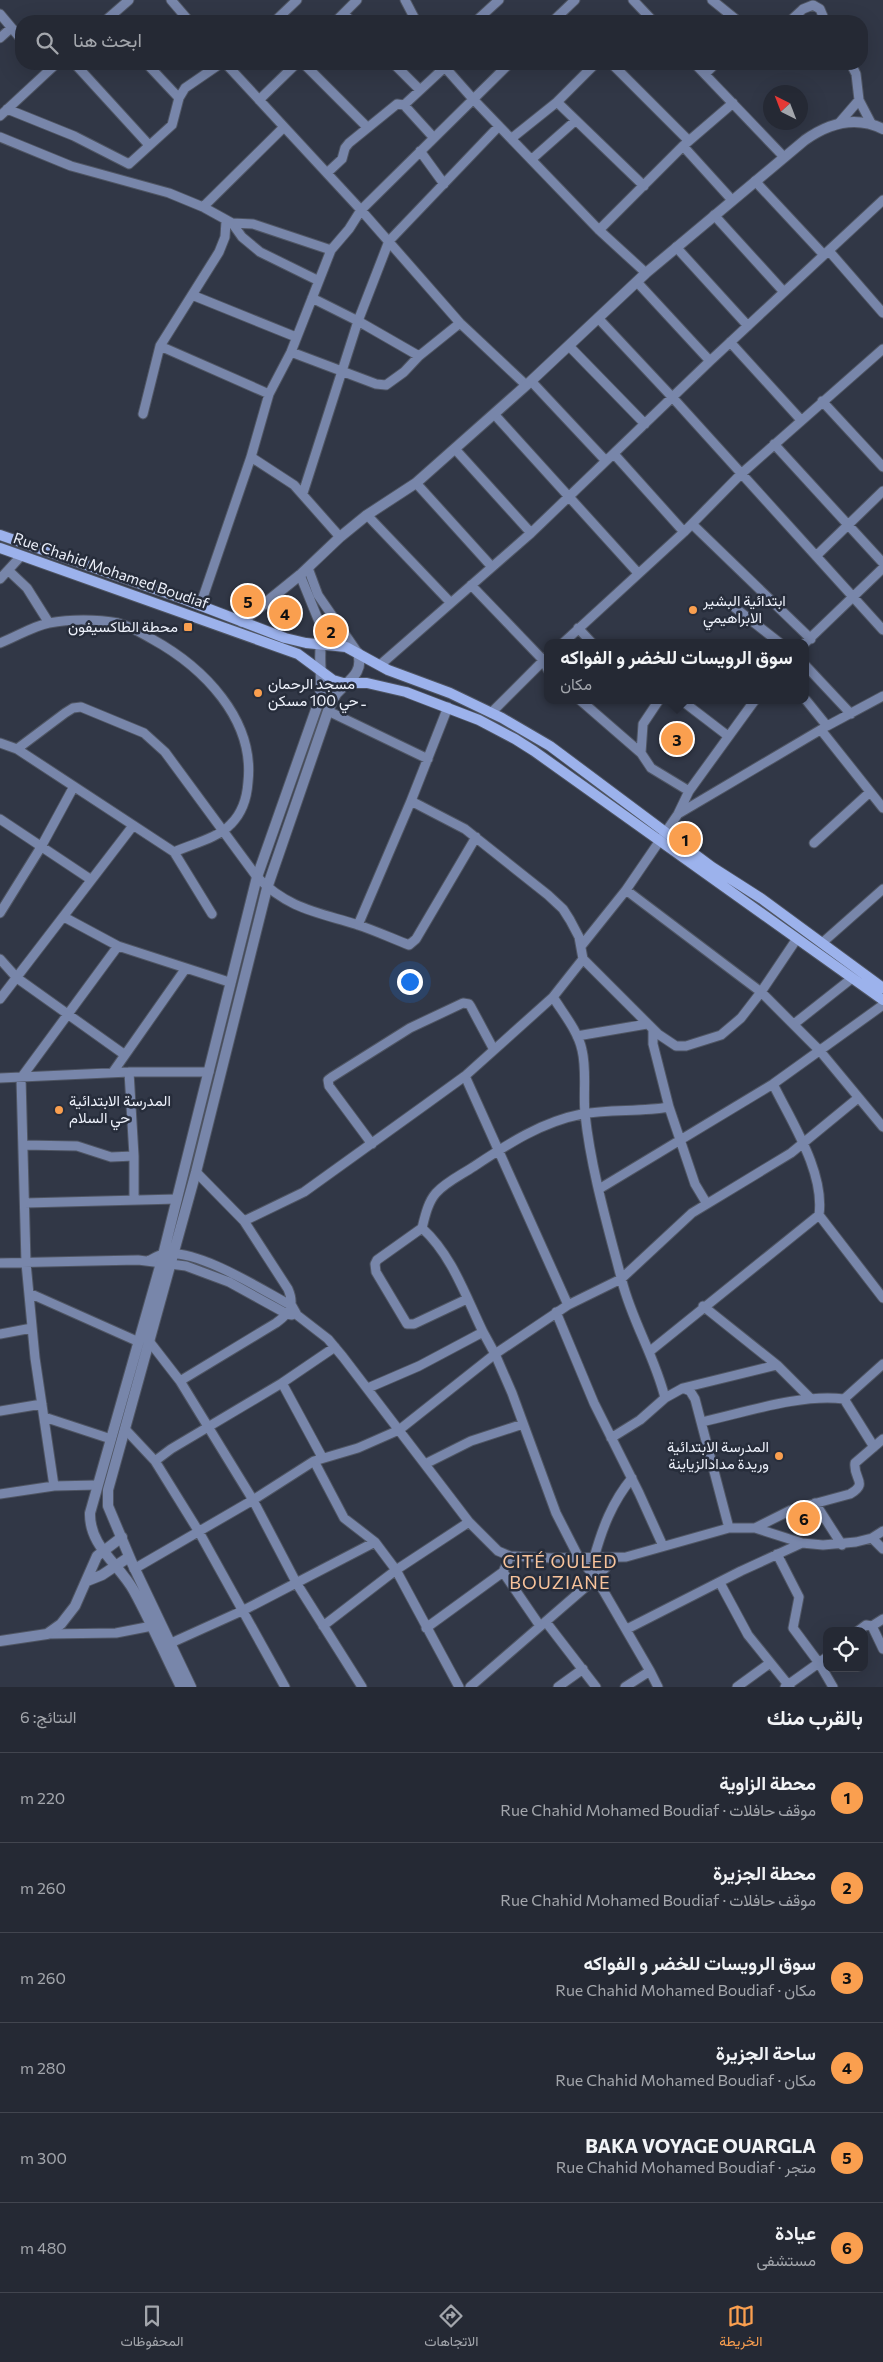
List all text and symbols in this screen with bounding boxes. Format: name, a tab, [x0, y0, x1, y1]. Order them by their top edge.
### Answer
search box	[15, 15, 868, 70]
text: ابحث هنا	[73, 28, 142, 51]
icon: search	[33, 29, 61, 57]
north arrow	[763, 85, 808, 130]
street label: Rue Chahid Mohamed Boudiaf	[11, 528, 211, 612]
pin: 5	[232, 582, 264, 620]
place label: ابتدائية البشير الابراهيمي	[702, 591, 786, 631]
pin: 4	[269, 594, 301, 632]
marker: ابتدائية البشير الابراهيمي	[687, 604, 699, 616]
pin: 2	[315, 612, 347, 650]
place label: محطة الطاكسيفون	[68, 617, 178, 636]
marker: محطة الطاكسيفون	[182, 621, 194, 633]
popup	[544, 639, 809, 704]
text: سوق الرويسات للخضر و الفواكه	[560, 645, 793, 668]
place label: مسجد الرحمان ـ حي 100 مسكن	[268, 674, 367, 714]
text: مكان	[560, 674, 592, 693]
marker: مسجد الرحمان ـ حي 100 مسكن	[252, 687, 264, 699]
pin: 3	[661, 720, 693, 758]
pin: 1	[669, 820, 701, 858]
your location	[397, 969, 423, 995]
place label: المدرسة الابتدائية حي السلام	[69, 1091, 171, 1131]
marker: المدرسة الابتدائية حي السلام	[53, 1104, 65, 1116]
place label: المدرسة الابتدائية وريدة مدادالزياينة	[667, 1437, 769, 1473]
marker: المدرسة الابتدائية وريدة مدادالزياينة	[773, 1450, 785, 1462]
pin: 6	[788, 1499, 820, 1537]
district label: CITÉ OULED BOUZIANE	[502, 1550, 618, 1593]
map controls	[823, 1627, 868, 1672]
button: locate	[823, 1627, 868, 1672]
text: بالقرب منك	[767, 1704, 863, 1729]
text: النتائج: 6	[20, 1707, 77, 1726]
text: محطة الزاوية	[719, 1771, 816, 1794]
text: 220 m	[20, 1788, 65, 1807]
text: 1	[843, 1788, 851, 1807]
text: موقف حافلات · Rue Chahid Mohamed Boudiaf	[500, 1800, 816, 1819]
text: محطة الجزيرة	[713, 1861, 816, 1884]
text: 260 m	[20, 1878, 66, 1897]
text: 2	[842, 1878, 852, 1897]
text: موقف حافلات · Rue Chahid Mohamed Boudiaf	[500, 1890, 816, 1909]
text: سوق الرويسات للخضر و الفواكه	[583, 1951, 816, 1974]
text: 260 m	[20, 1968, 66, 1987]
text: 3	[842, 1968, 852, 1987]
text: مكان · Rue Chahid Mohamed Boudiaf	[555, 1980, 816, 1999]
text: ساحة الجزيرة	[716, 2041, 816, 2064]
text: 280 m	[20, 2058, 66, 2077]
text: 4	[842, 2058, 852, 2077]
text: مكان · Rue Chahid Mohamed Boudiaf	[555, 2070, 816, 2089]
text: BAKA VOYAGE OUARGLA	[585, 2134, 816, 2157]
text: 300 m	[20, 2148, 67, 2167]
text: 5	[842, 2148, 852, 2167]
text: متجر · Rue Chahid Mohamed Boudiaf	[556, 2157, 816, 2176]
text: عيادة	[775, 2221, 816, 2244]
text: 480 m	[20, 2238, 67, 2257]
text: 6	[842, 2238, 852, 2257]
text: مستشفى	[756, 2250, 816, 2269]
tab: المحفوظات	[120, 2302, 183, 2354]
tab: الاتجاهات	[424, 2302, 479, 2354]
tab: الخريطة	[719, 2302, 763, 2354]

